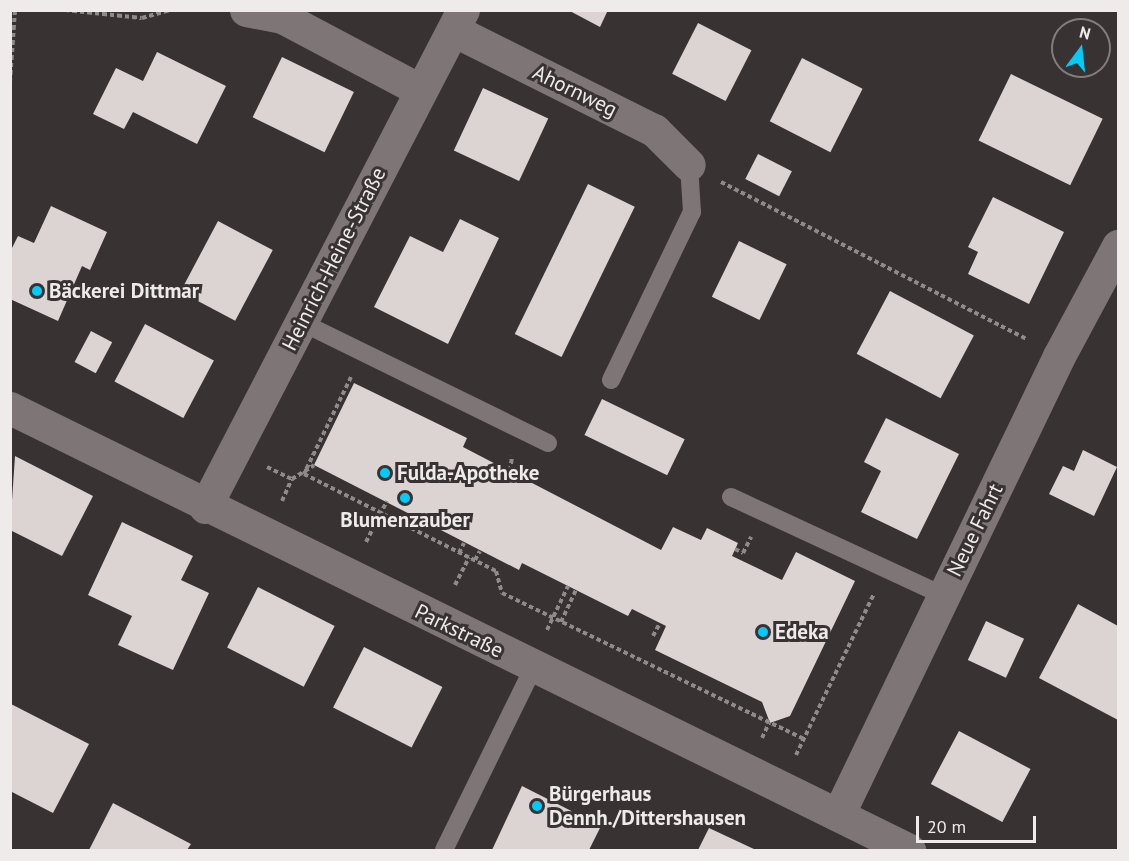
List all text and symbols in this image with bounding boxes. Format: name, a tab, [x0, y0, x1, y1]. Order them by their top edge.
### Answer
north arrow	[1051, 18, 1111, 78]
text: N	[1077, 22, 1093, 44]
street label: Ahornweg	[529, 60, 621, 122]
street label: Heinrich-Heine-Straße	[277, 163, 391, 355]
place label: Bäckerei Dittmar	[49, 278, 199, 304]
marker: Bäckerei Dittmar	[30, 284, 44, 298]
place label: Fulda-Apotheke	[397, 460, 539, 486]
marker: Fulda-Apotheke	[378, 466, 392, 480]
street label: Neue Fahrt	[942, 480, 1008, 580]
marker: Blumenzauber	[398, 491, 412, 505]
place label: Blumenzauber	[340, 507, 470, 533]
street label: Parkstraße	[411, 599, 507, 663]
place label: Edeka	[775, 619, 829, 645]
marker: Edeka	[756, 625, 770, 639]
place label: Bürgerhaus Dennh./Dittershausen	[549, 781, 746, 831]
marker: Bürgerhaus Dennh./Dittershausen	[530, 799, 544, 813]
scale bar	[919, 804, 1039, 842]
text: 20 m	[927, 815, 966, 838]

